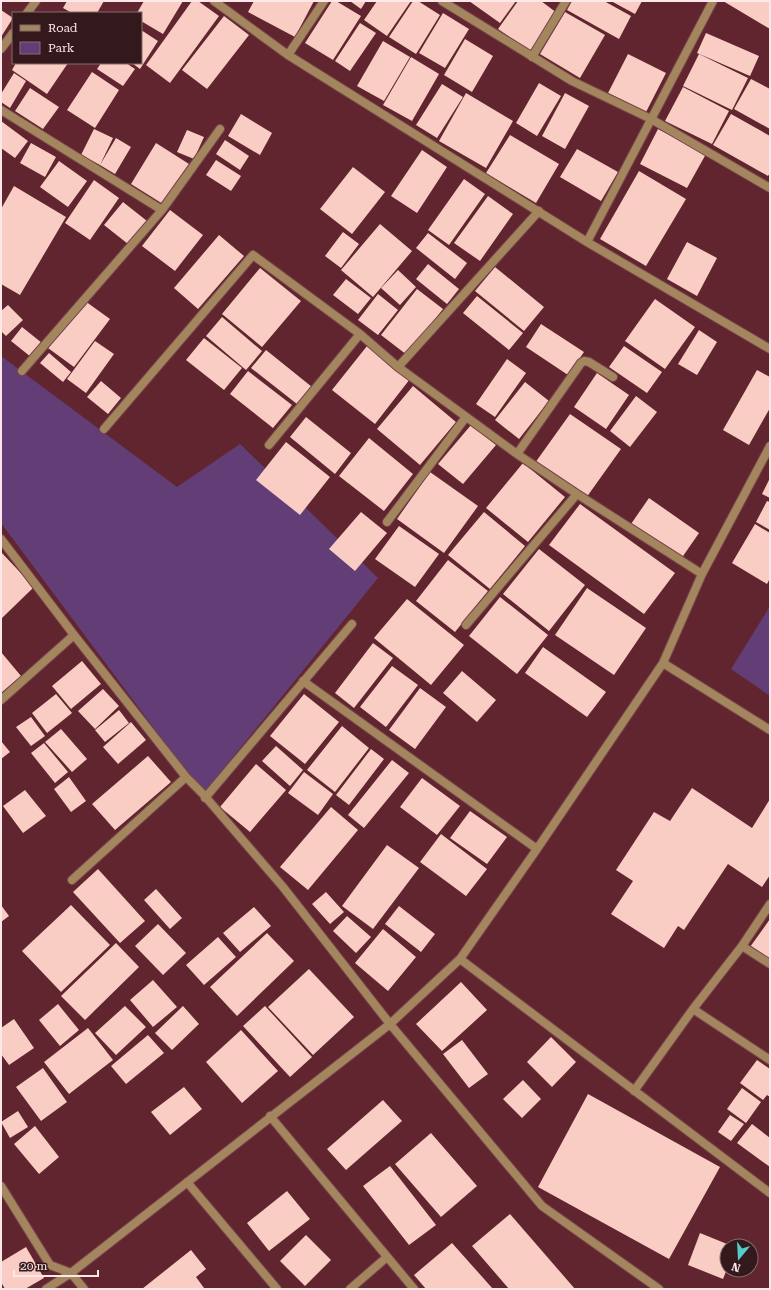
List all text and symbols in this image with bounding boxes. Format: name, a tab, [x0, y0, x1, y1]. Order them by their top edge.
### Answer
legend	[12, 12, 142, 64]
text: Road	[48, 21, 78, 35]
text: Park	[48, 41, 75, 55]
north arrow	[719, 1238, 759, 1278]
scale bar	[14, 1252, 98, 1278]
text: 20 m	[20, 1259, 47, 1273]
text: N	[730, 1259, 742, 1275]

